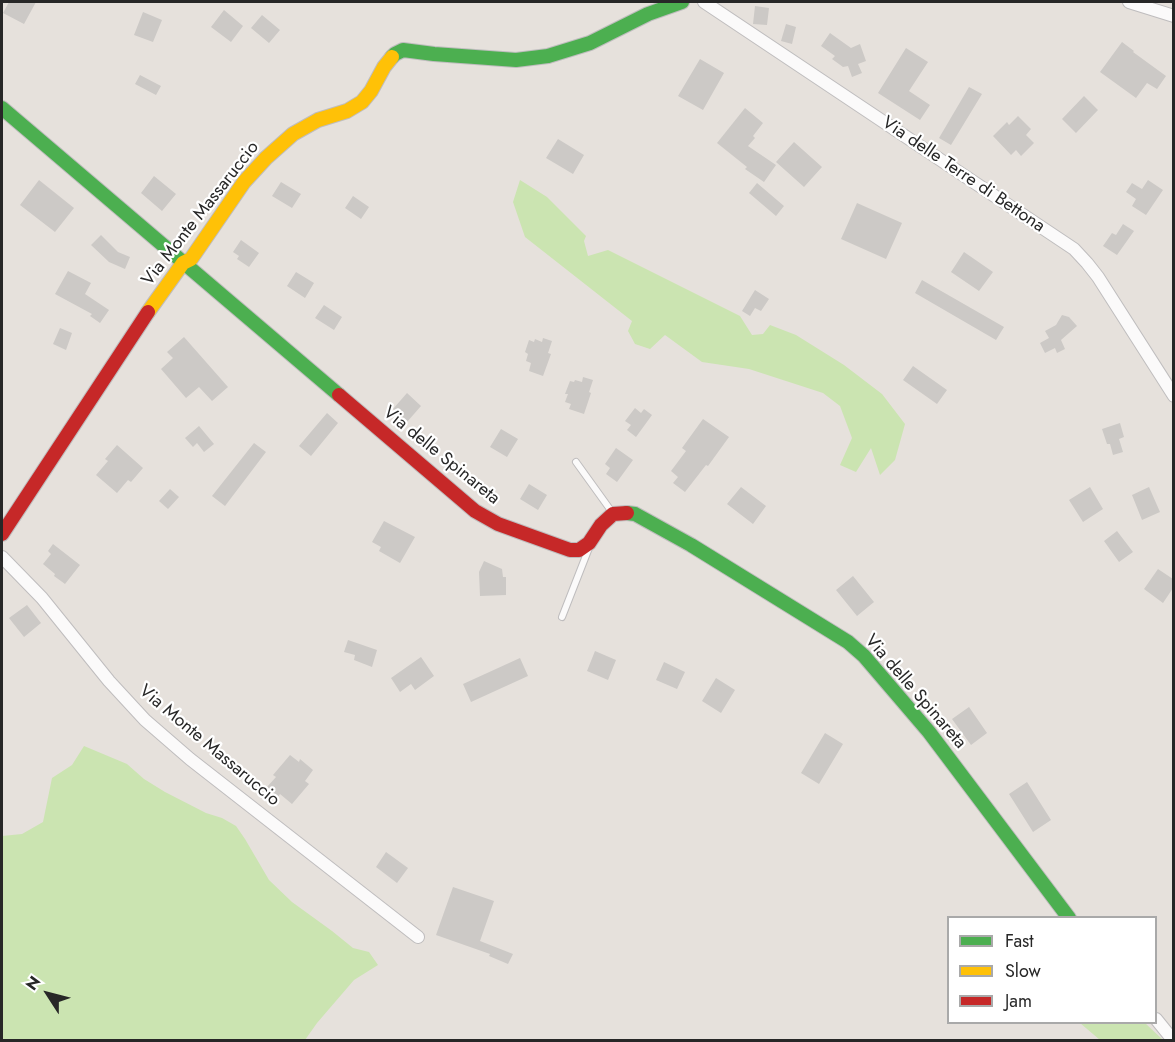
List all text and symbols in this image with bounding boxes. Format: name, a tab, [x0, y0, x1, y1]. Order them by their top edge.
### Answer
street label: Via delle Terre di Bettona	[877, 112, 1049, 238]
street label: Via Monte Massaruccio	[138, 138, 264, 290]
street label: Via delle Spinareta	[378, 402, 504, 510]
street label: Via delle Spinareta	[860, 631, 970, 753]
street label: Via Monte Massaruccio	[134, 681, 284, 811]
legend	[947, 916, 1157, 1024]
text: Fast	[1005, 928, 1034, 954]
text: Slow	[1005, 958, 1041, 984]
north arrow	[18, 964, 78, 1024]
text: N	[20, 971, 46, 995]
text: Jam	[1005, 988, 1032, 1014]

